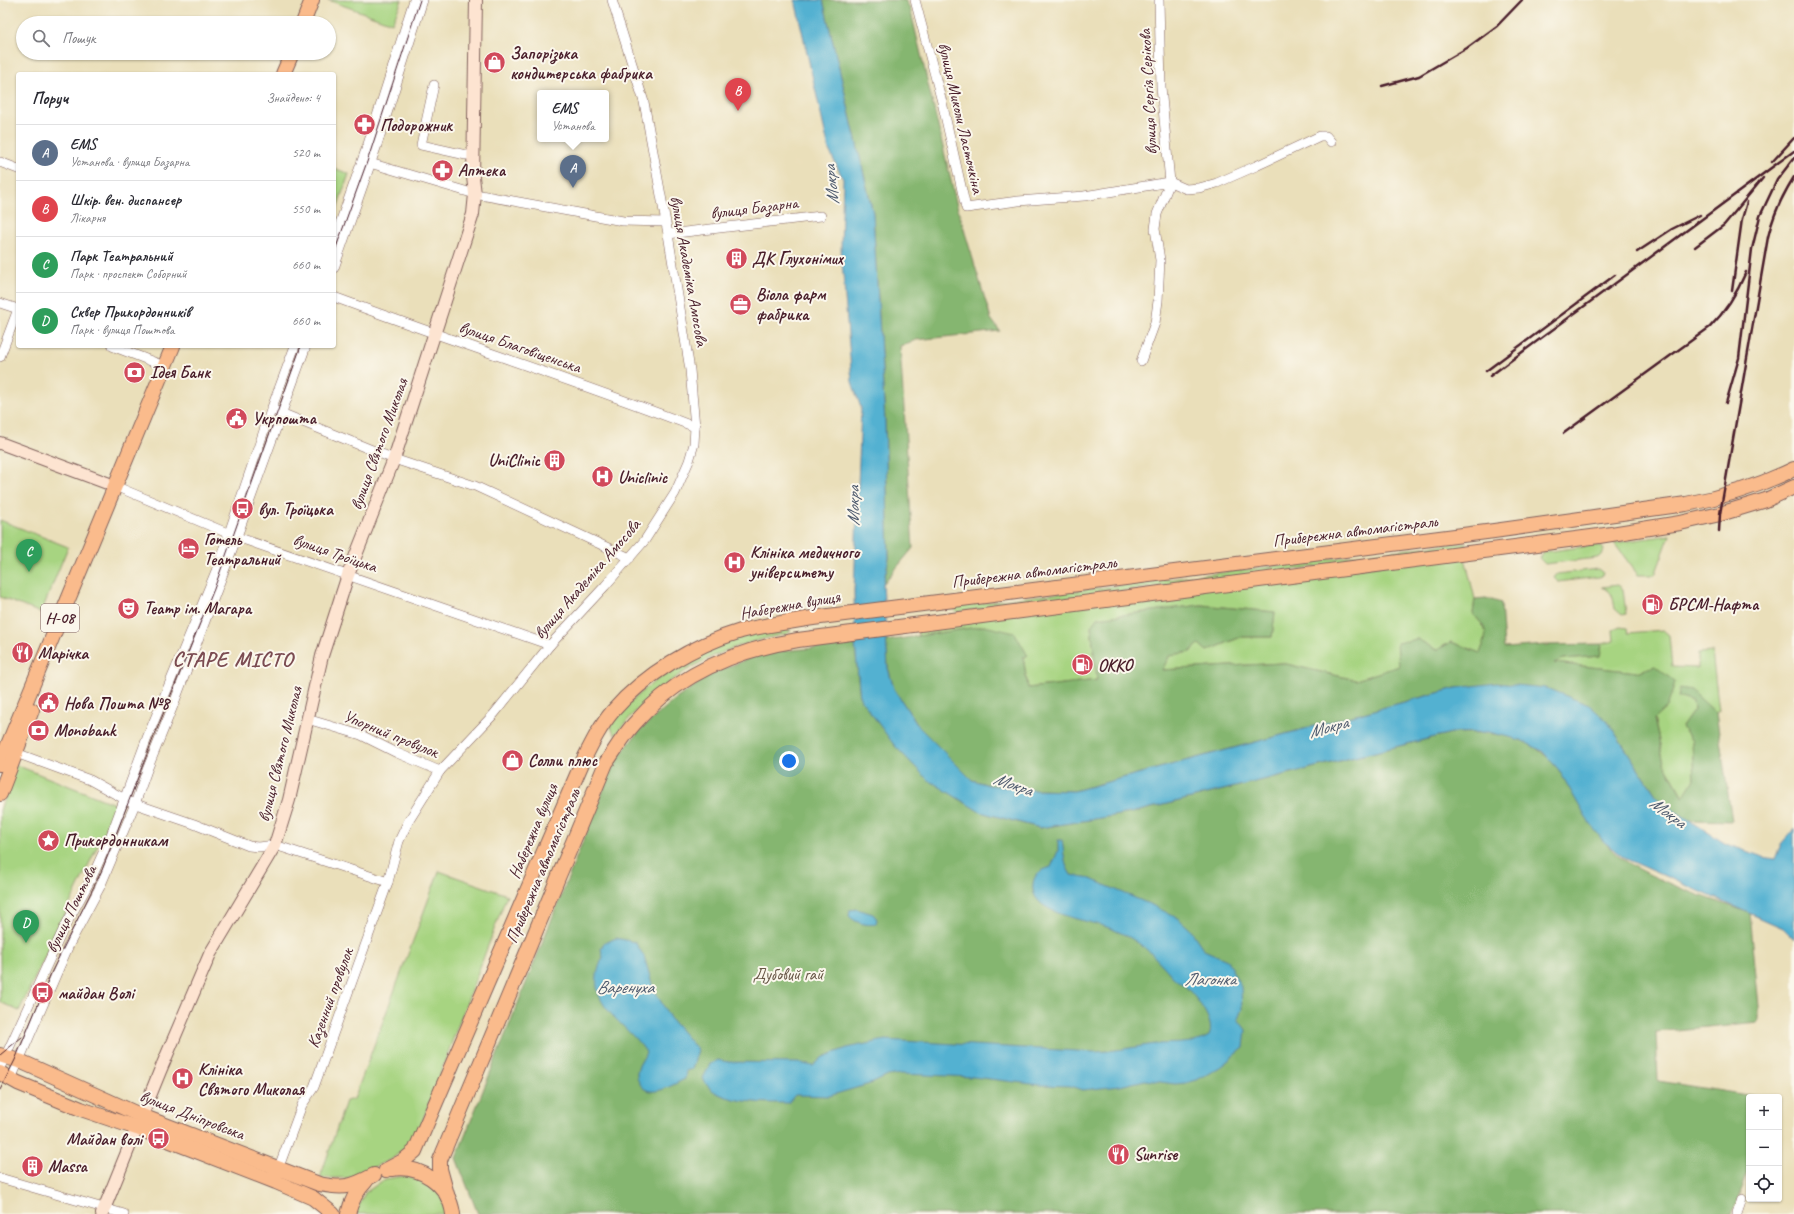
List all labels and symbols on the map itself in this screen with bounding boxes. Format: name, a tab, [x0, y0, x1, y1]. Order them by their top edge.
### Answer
street label: вулиця Сергія Серікова	[1134, 27, 1162, 155]
street label: вулиця Миколи Ласточкіна	[933, 40, 989, 197]
place label: Запорізька кондитерська фабрика	[510, 43, 653, 84]
shop icon: Запорізька кондитерська фабрика	[482, 50, 508, 76]
pin: B	[725, 78, 751, 111]
pharmacy icon: Подорожник	[351, 112, 377, 138]
place label: Подорожник	[380, 115, 453, 136]
pin: A	[560, 155, 586, 188]
pharmacy icon: Аптека	[429, 157, 455, 183]
place label: Аптека	[458, 160, 507, 181]
water label: Мокра	[818, 162, 844, 206]
street label: вулиця Базарна	[709, 192, 801, 225]
street label: вулиця Академіка Амосова	[665, 194, 713, 349]
building icon: ДК Глухонімих	[723, 245, 749, 271]
place label: ДК Глухонімих	[752, 248, 845, 269]
place label: Віола фарм фабрика	[756, 284, 827, 325]
office icon: Віола фарм фабрика	[728, 291, 754, 317]
street label: вулиця Благовіщенська	[456, 316, 585, 378]
bank icon: Ідея Банк	[121, 359, 147, 385]
place label: Ідея Банк	[150, 362, 211, 383]
street label: вулиця Святого Миколая	[345, 374, 413, 513]
public building icon: Укрпошта	[223, 405, 249, 431]
place label: Укрпошта	[252, 408, 317, 429]
building icon: UniСlinic	[542, 447, 568, 473]
place label: UniСlinic	[488, 450, 540, 471]
hospital icon: Uniclinic	[590, 464, 616, 490]
place label: Uniclinic	[618, 467, 668, 488]
water label: Мокра	[842, 485, 864, 526]
bus stop icon: вул. Троїцька	[229, 496, 255, 522]
place label: вул. Троїцька	[258, 499, 334, 520]
street label: Прибережна автомагістраль	[1272, 510, 1440, 551]
street label: вулиця Академіка Амосова	[529, 513, 646, 643]
place label: Готель Театральний	[204, 529, 282, 570]
street label: вулиця Троїцька	[290, 529, 381, 578]
hotel icon: Готель Театральний	[175, 536, 201, 562]
pin: C	[16, 539, 42, 572]
place label: Клініка медичного університету	[748, 542, 862, 583]
hospital icon: Клініка медичного університету	[721, 549, 747, 575]
street label: Прибережна автомагістраль	[951, 551, 1119, 592]
street label: Набережна вулиця	[738, 586, 843, 624]
fuel station icon: БРСМ-Нафта	[1640, 591, 1666, 617]
place label: БРСМ-Нафта	[1668, 594, 1760, 615]
theatre icon: Театр ім. Магара	[115, 595, 141, 621]
place label: Театр ім. Магара	[144, 598, 253, 619]
road number: Н-08	[41, 604, 79, 632]
restaurant icon: Марічка	[9, 640, 35, 666]
place label: Марічка	[38, 643, 89, 664]
district label: СТАРЕ МІСТО	[173, 646, 296, 672]
fuel station icon: OKKO	[1070, 652, 1096, 678]
place label: OKKO	[1098, 655, 1135, 676]
street label: вулиця Святого Миколая	[253, 683, 307, 824]
public building icon: Нова Пошта №8	[35, 690, 61, 716]
place label: Нова Пошта №8	[64, 693, 171, 714]
street label: Упорний провулок	[340, 705, 443, 763]
water label: Мокра	[1306, 711, 1352, 743]
bank icon: Monobank	[25, 717, 51, 743]
place label: Monobank	[54, 720, 117, 741]
shop icon: Солли плюс	[499, 747, 525, 773]
place label: Солли плюс	[528, 750, 598, 771]
your location	[779, 751, 799, 771]
water label: Мокра	[991, 767, 1037, 801]
street label: Набережна вулиця	[504, 779, 563, 882]
street label: Прибережна автомагістраль	[501, 784, 586, 946]
water label: Мокра	[1646, 792, 1692, 834]
place icon: Прикордонникам	[35, 827, 61, 853]
place label: Прикордонникам	[64, 830, 169, 851]
street label: вулиця Поштова	[41, 860, 102, 956]
pin: D	[13, 910, 39, 943]
street label: Казенний провулок	[302, 944, 359, 1051]
park label: Дубовий гай	[753, 964, 824, 985]
water label: Лагонка	[1184, 968, 1238, 990]
water label: Варенуха	[596, 976, 656, 998]
bus stop icon: майдан Волі	[30, 980, 56, 1006]
place label: майдан Волі	[58, 983, 136, 1004]
place label: Клініка Святого Миколая	[198, 1059, 305, 1100]
hospital icon: Клініка Святого Миколая	[170, 1066, 196, 1092]
street label: вулиця Дніпровська	[137, 1085, 248, 1145]
bus stop icon: Майдан волі	[145, 1126, 171, 1152]
place label: Майдан волі	[67, 1129, 145, 1150]
restaurant icon: Sunrise	[1105, 1141, 1131, 1167]
place label: Sunrise	[1134, 1144, 1179, 1165]
building icon: Massa	[20, 1153, 46, 1179]
place label: Massa	[48, 1156, 89, 1177]

